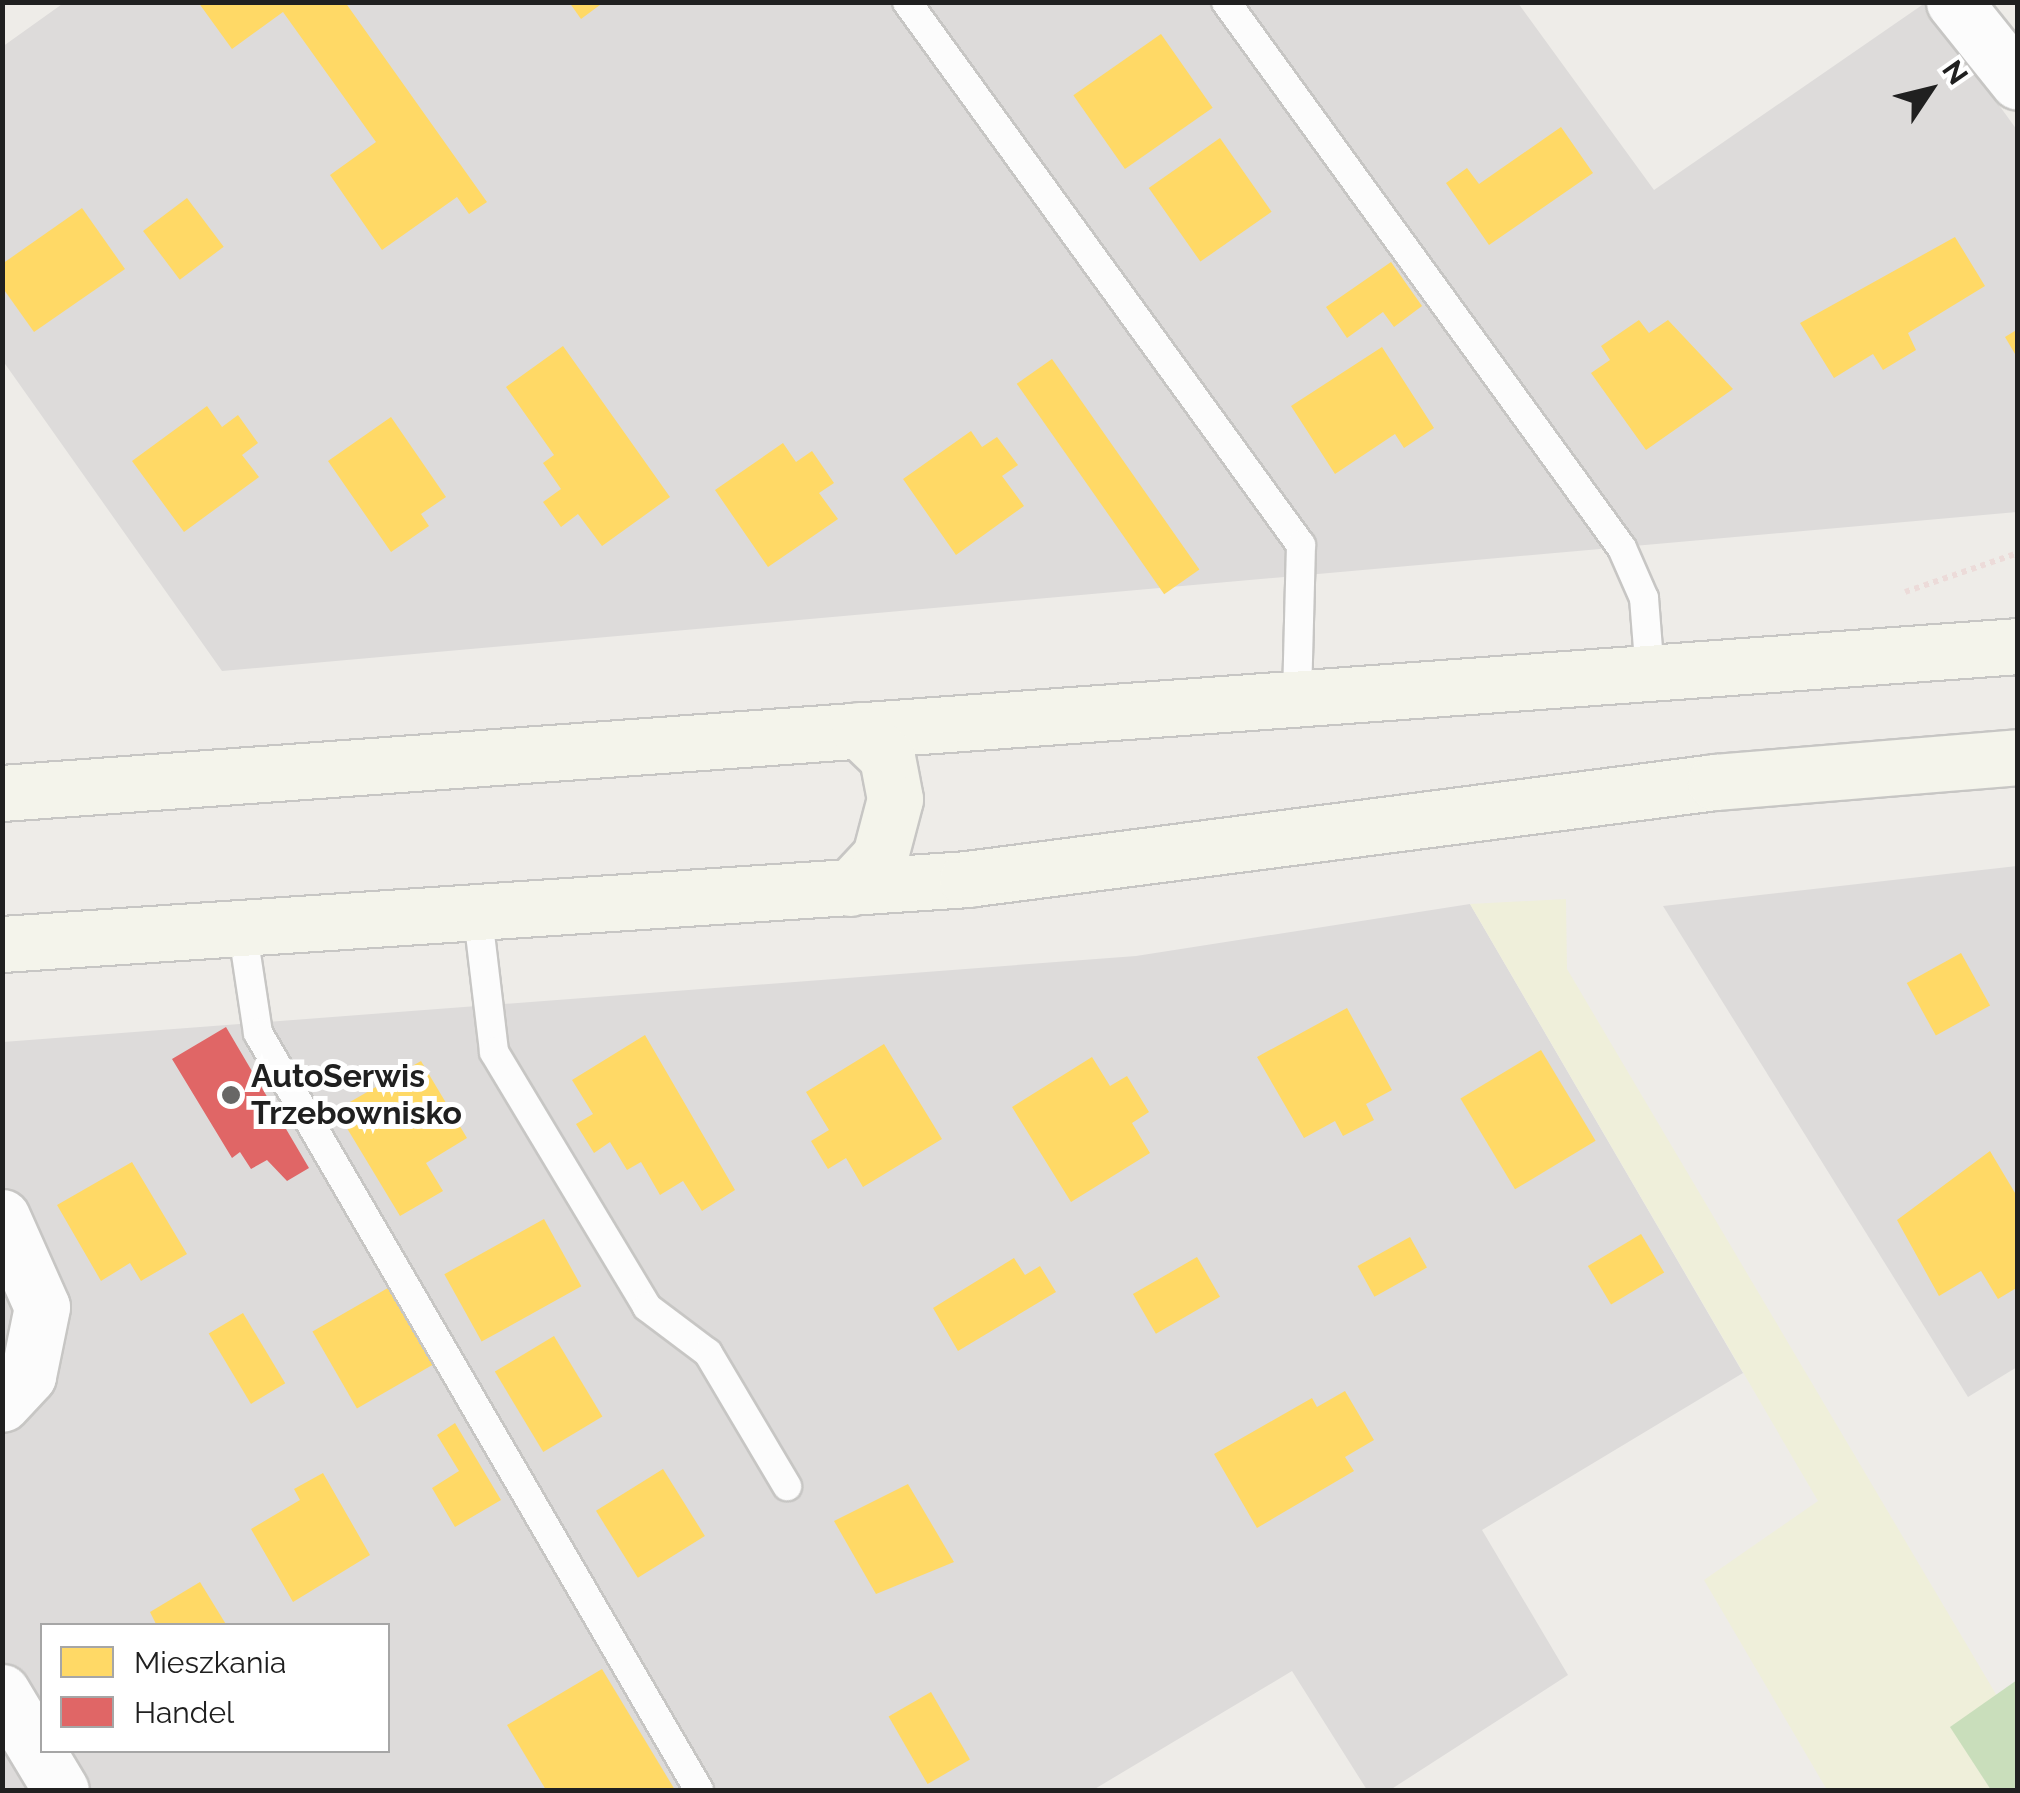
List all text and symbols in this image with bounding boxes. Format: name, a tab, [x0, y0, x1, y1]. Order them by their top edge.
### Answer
north arrow	[1880, 40, 1980, 140]
text: N	[1935, 54, 1975, 91]
place label: AutoSerwis Trzebownisko	[251, 1058, 462, 1133]
marker: AutoSerwis Trzebownisko	[220, 1084, 242, 1106]
legend	[40, 1623, 390, 1753]
text: Mieszkania	[134, 1645, 286, 1680]
text: Handel	[134, 1695, 234, 1730]

